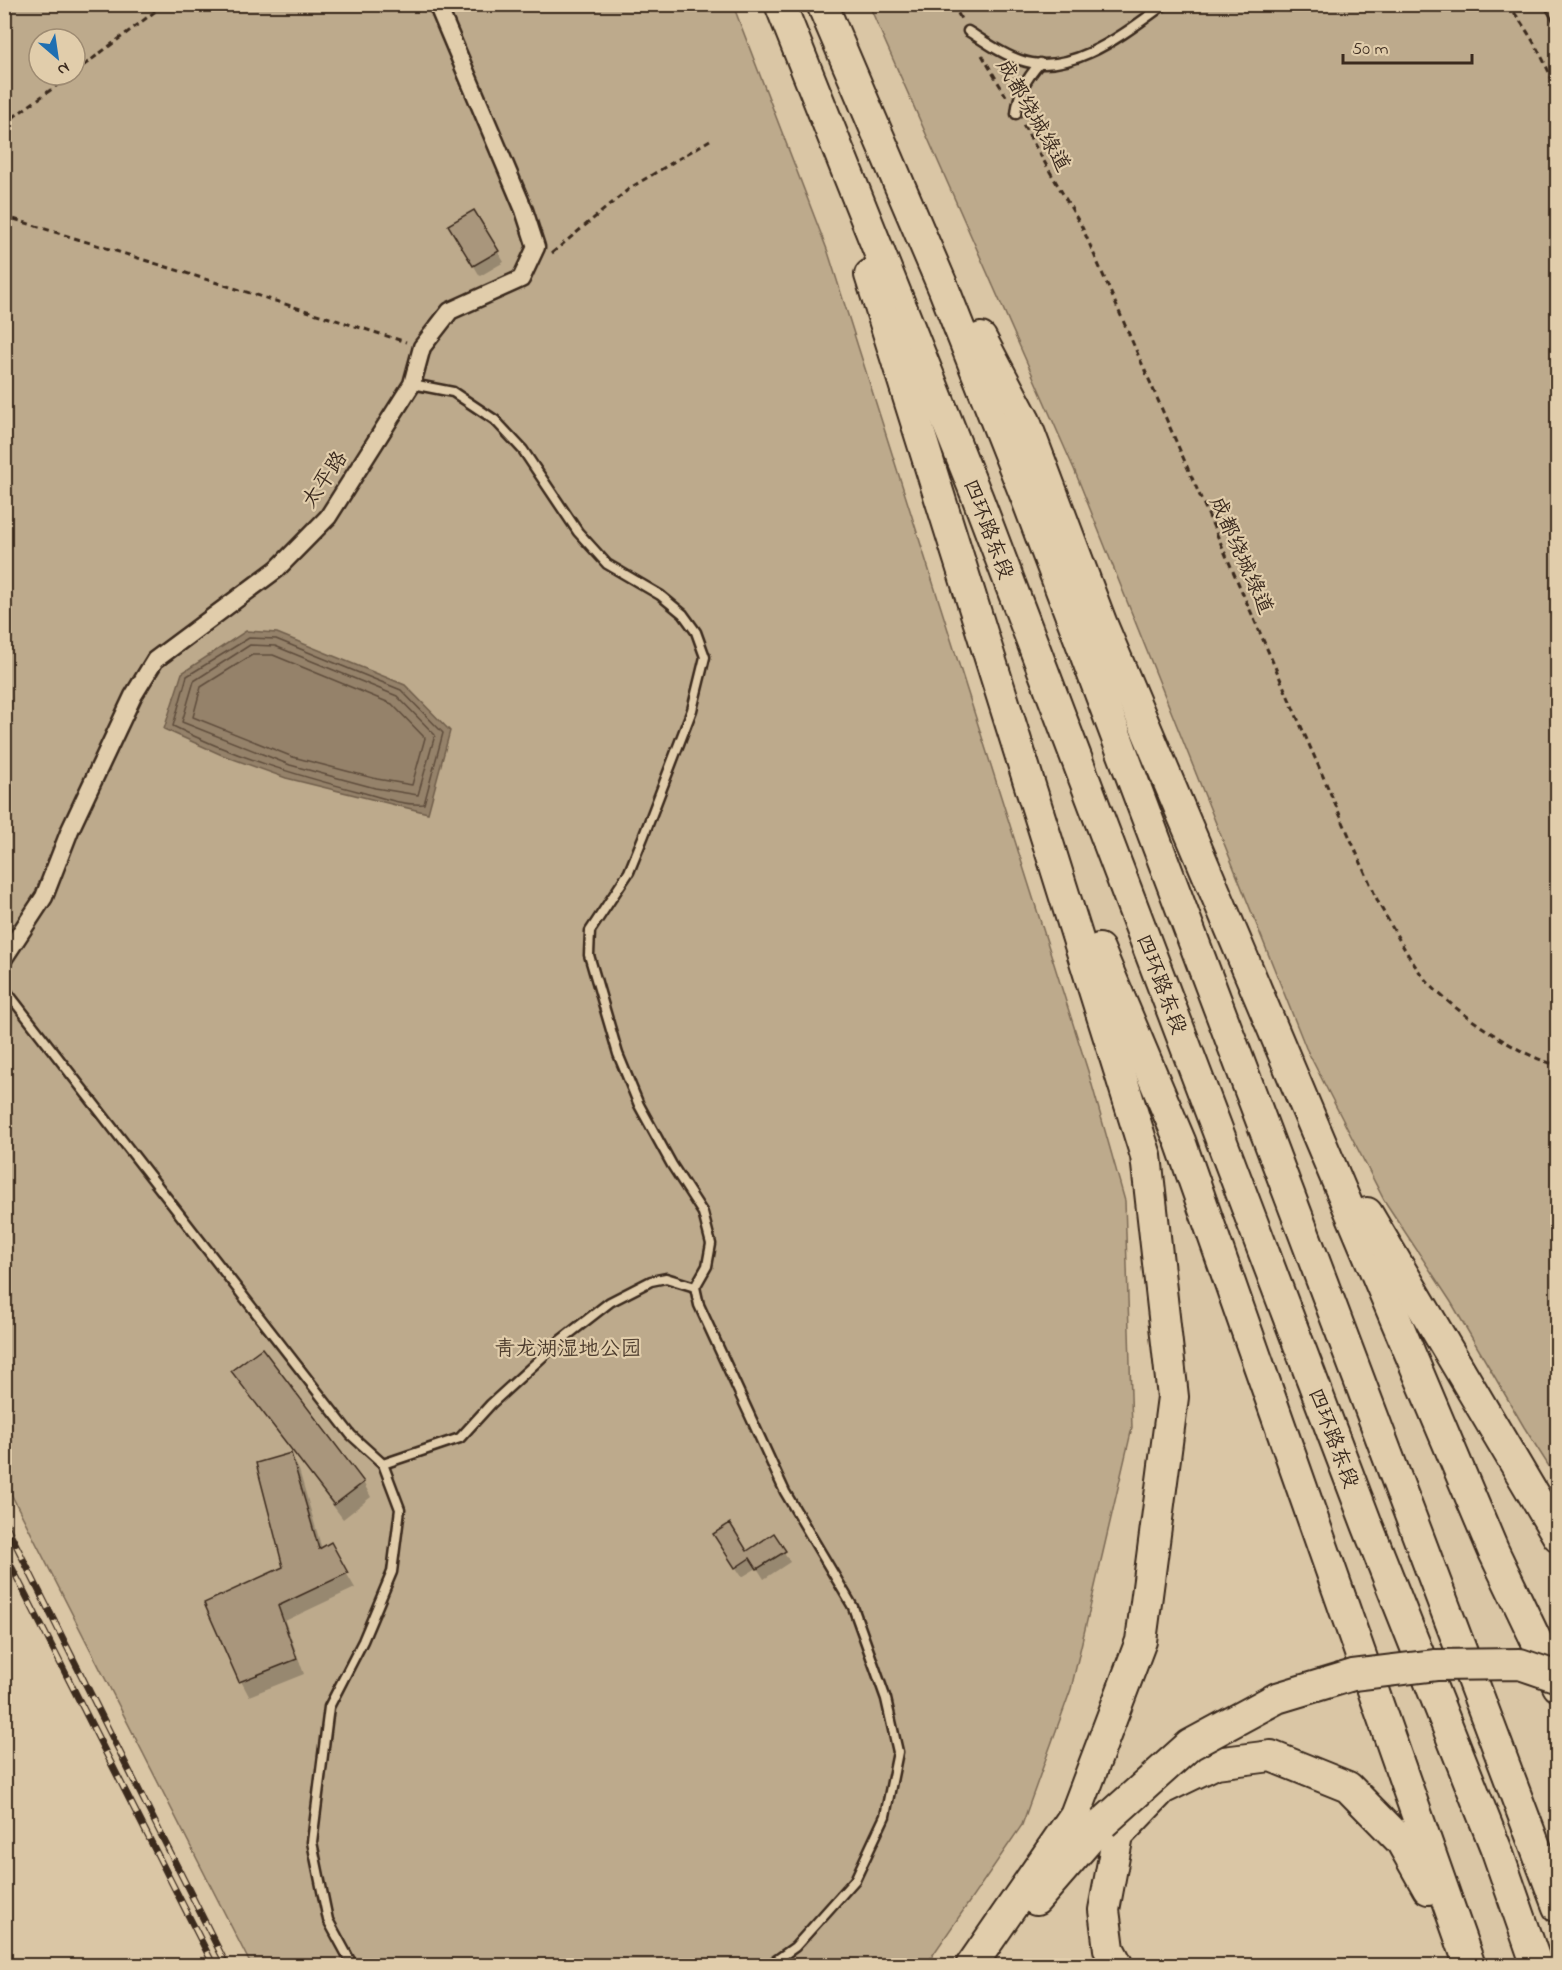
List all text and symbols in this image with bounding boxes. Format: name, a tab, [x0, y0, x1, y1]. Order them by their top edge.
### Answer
north arrow	[27, 27, 87, 87]
scale bar	[1343, 27, 1472, 65]
text: 50 m	[1352, 37, 1389, 63]
street label: 成都绕城绿道	[988, 54, 1077, 178]
text: N	[53, 55, 74, 82]
street label: 太平路	[296, 446, 356, 515]
street label: 四环路东段	[954, 475, 1020, 584]
street label: 成都绕城绿道	[1201, 492, 1280, 619]
street label: 四环路东段	[1127, 930, 1193, 1039]
park label: 青龙湖湿地公园	[495, 1335, 642, 1365]
street label: 四环路东段	[1299, 1384, 1365, 1493]

